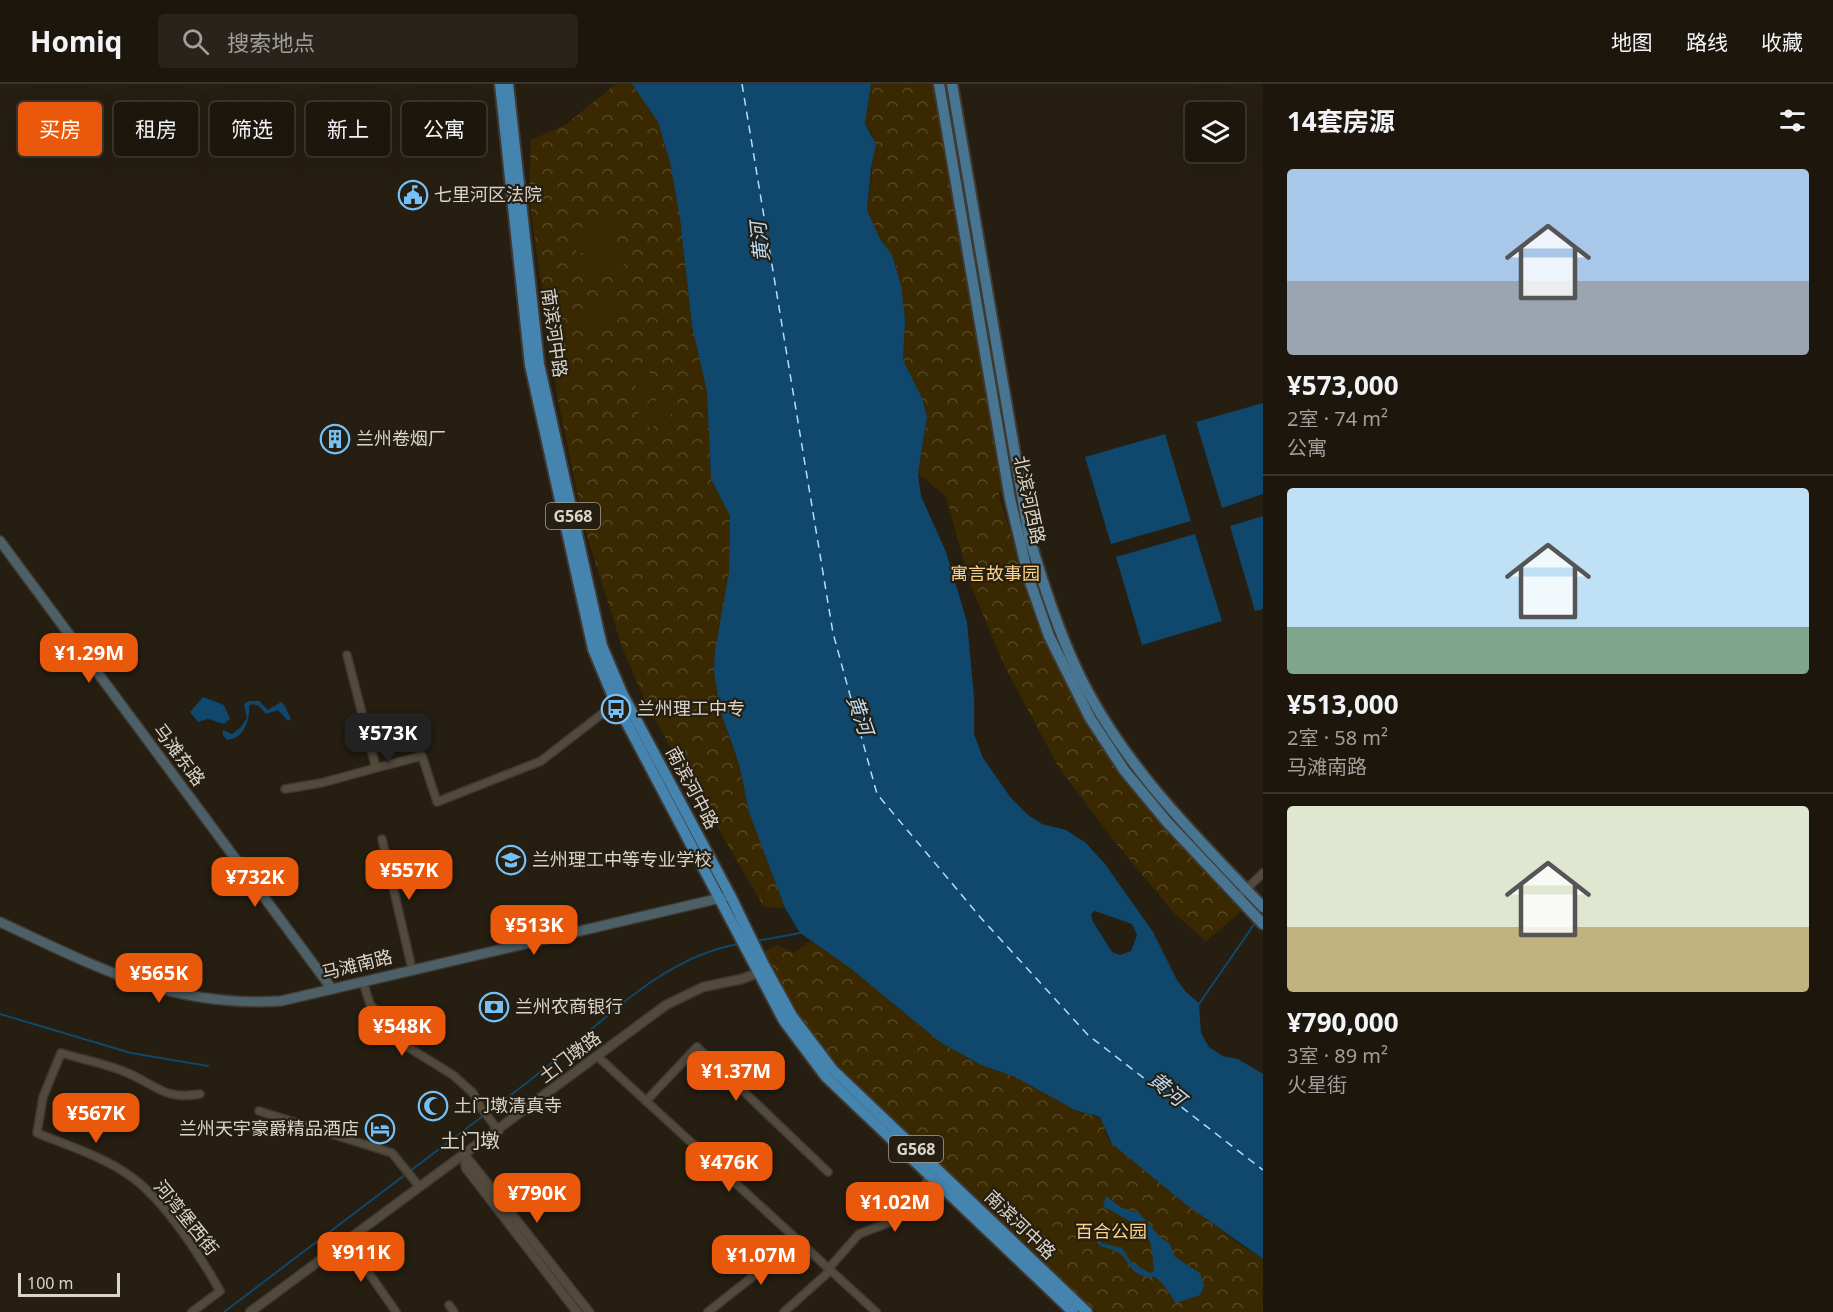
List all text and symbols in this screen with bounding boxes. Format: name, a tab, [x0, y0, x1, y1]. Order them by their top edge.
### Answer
search box	[158, 14, 578, 68]
text: Homiq	[30, 22, 122, 60]
icon: search	[179, 25, 212, 58]
text: 搜索地点	[227, 27, 315, 57]
text: 地图	[1611, 28, 1653, 56]
text: 路线	[1686, 28, 1728, 56]
text: 收藏	[1761, 28, 1803, 56]
chip: 买房	[18, 102, 102, 156]
chip: 租房	[114, 102, 198, 156]
chip: 筛选	[210, 102, 294, 156]
chip: 新上	[306, 102, 390, 156]
chip: 公寓	[402, 102, 486, 156]
map controls	[1185, 102, 1245, 162]
button: layers	[1185, 102, 1245, 162]
text: 14套房源	[1287, 103, 1395, 139]
icon: filters	[1776, 104, 1809, 137]
public building icon: 七里河区法院	[397, 179, 429, 211]
place label: 七里河区法院	[434, 182, 542, 206]
icon: home	[1494, 208, 1602, 316]
water label: 黄河	[744, 217, 775, 263]
street label: 南滨河中路	[537, 287, 573, 379]
text: ¥573,000	[1287, 367, 1399, 403]
text: 2室 · 74 m²	[1287, 405, 1388, 432]
building icon: 兰州卷烟厂	[319, 423, 351, 455]
place label: 兰州卷烟厂	[356, 426, 446, 450]
text: 公寓	[1287, 434, 1327, 461]
street label: 北滨河西路	[1009, 453, 1051, 546]
road number: G568	[546, 503, 600, 529]
icon: home	[1494, 527, 1602, 635]
park label: 寓言故事园	[950, 561, 1040, 585]
pin: ¥1.29M	[40, 633, 138, 684]
text: ¥1.29M	[54, 639, 124, 666]
text: ¥513,000	[1287, 686, 1399, 722]
water label: 黄河	[841, 692, 881, 742]
bus stop icon: 兰州理工中专	[600, 693, 632, 725]
place label: 兰州理工中专	[637, 696, 745, 720]
pin: ¥573K	[346, 713, 430, 764]
street label: 马滩东路	[149, 718, 211, 790]
text: ¥573K	[358, 719, 418, 746]
text: 2室 · 58 m²	[1287, 724, 1388, 751]
street label: 南滨河中路	[661, 742, 725, 833]
text: 马滩南路	[1287, 753, 1367, 780]
school or university icon: 兰州理工中等专业学校	[495, 844, 527, 876]
icon: home	[1494, 845, 1602, 953]
place label: 兰州理工中等专业学校	[532, 847, 712, 871]
pin: ¥557K	[367, 850, 451, 901]
text: ¥557K	[379, 856, 439, 883]
pin: ¥732K	[213, 857, 297, 908]
text: ¥732K	[225, 863, 285, 890]
pin: ¥513K	[492, 905, 576, 956]
text: ¥513K	[504, 911, 564, 938]
street label: 马滩南路	[319, 944, 395, 984]
pin: ¥565K	[117, 953, 201, 1004]
text: ¥565K	[129, 959, 189, 986]
bank icon: 兰州农商银行	[478, 991, 510, 1023]
place label: 兰州农商银行	[515, 994, 623, 1018]
text: ¥790,000	[1287, 1004, 1399, 1040]
pin: ¥548K	[360, 1006, 444, 1057]
text: ¥548K	[372, 1012, 432, 1039]
street label: 土门墩路	[533, 1025, 605, 1087]
text: 3室 · 89 m²	[1287, 1042, 1388, 1069]
pin: ¥1.37M	[687, 1051, 785, 1102]
text: ¥1.37M	[701, 1057, 771, 1084]
water label: 黄河	[1143, 1066, 1194, 1114]
text: 火星街	[1287, 1071, 1347, 1098]
mosque icon: 土门墩清真寺	[417, 1090, 449, 1122]
pin: ¥567K	[54, 1093, 138, 1144]
place label: 土门墩清真寺	[454, 1093, 562, 1117]
text: ¥567K	[66, 1099, 126, 1126]
hotel icon: 兰州天宇豪爵精品酒店	[364, 1113, 396, 1145]
place label: 兰州天宇豪爵精品酒店	[179, 1116, 359, 1140]
district label: 土门墩	[440, 1127, 500, 1154]
road number: G568	[889, 1136, 943, 1162]
pin: ¥476K	[687, 1142, 771, 1193]
text: ¥476K	[699, 1148, 759, 1175]
pin: ¥790K	[495, 1173, 579, 1224]
street label: 河湾堡西街	[149, 1175, 224, 1260]
text: ¥790K	[507, 1179, 567, 1206]
pin: ¥1.02M	[846, 1182, 944, 1233]
street label: 南滨河中路	[980, 1184, 1061, 1264]
text: ¥1.02M	[860, 1188, 930, 1215]
park label: 百合公园	[1075, 1219, 1147, 1243]
pin: ¥911K	[319, 1232, 403, 1283]
pin: ¥1.07M	[712, 1235, 810, 1286]
text: ¥911K	[331, 1238, 391, 1265]
text: ¥1.07M	[726, 1241, 796, 1268]
scale bar	[18, 1270, 120, 1298]
text: 100 m	[27, 1272, 74, 1294]

